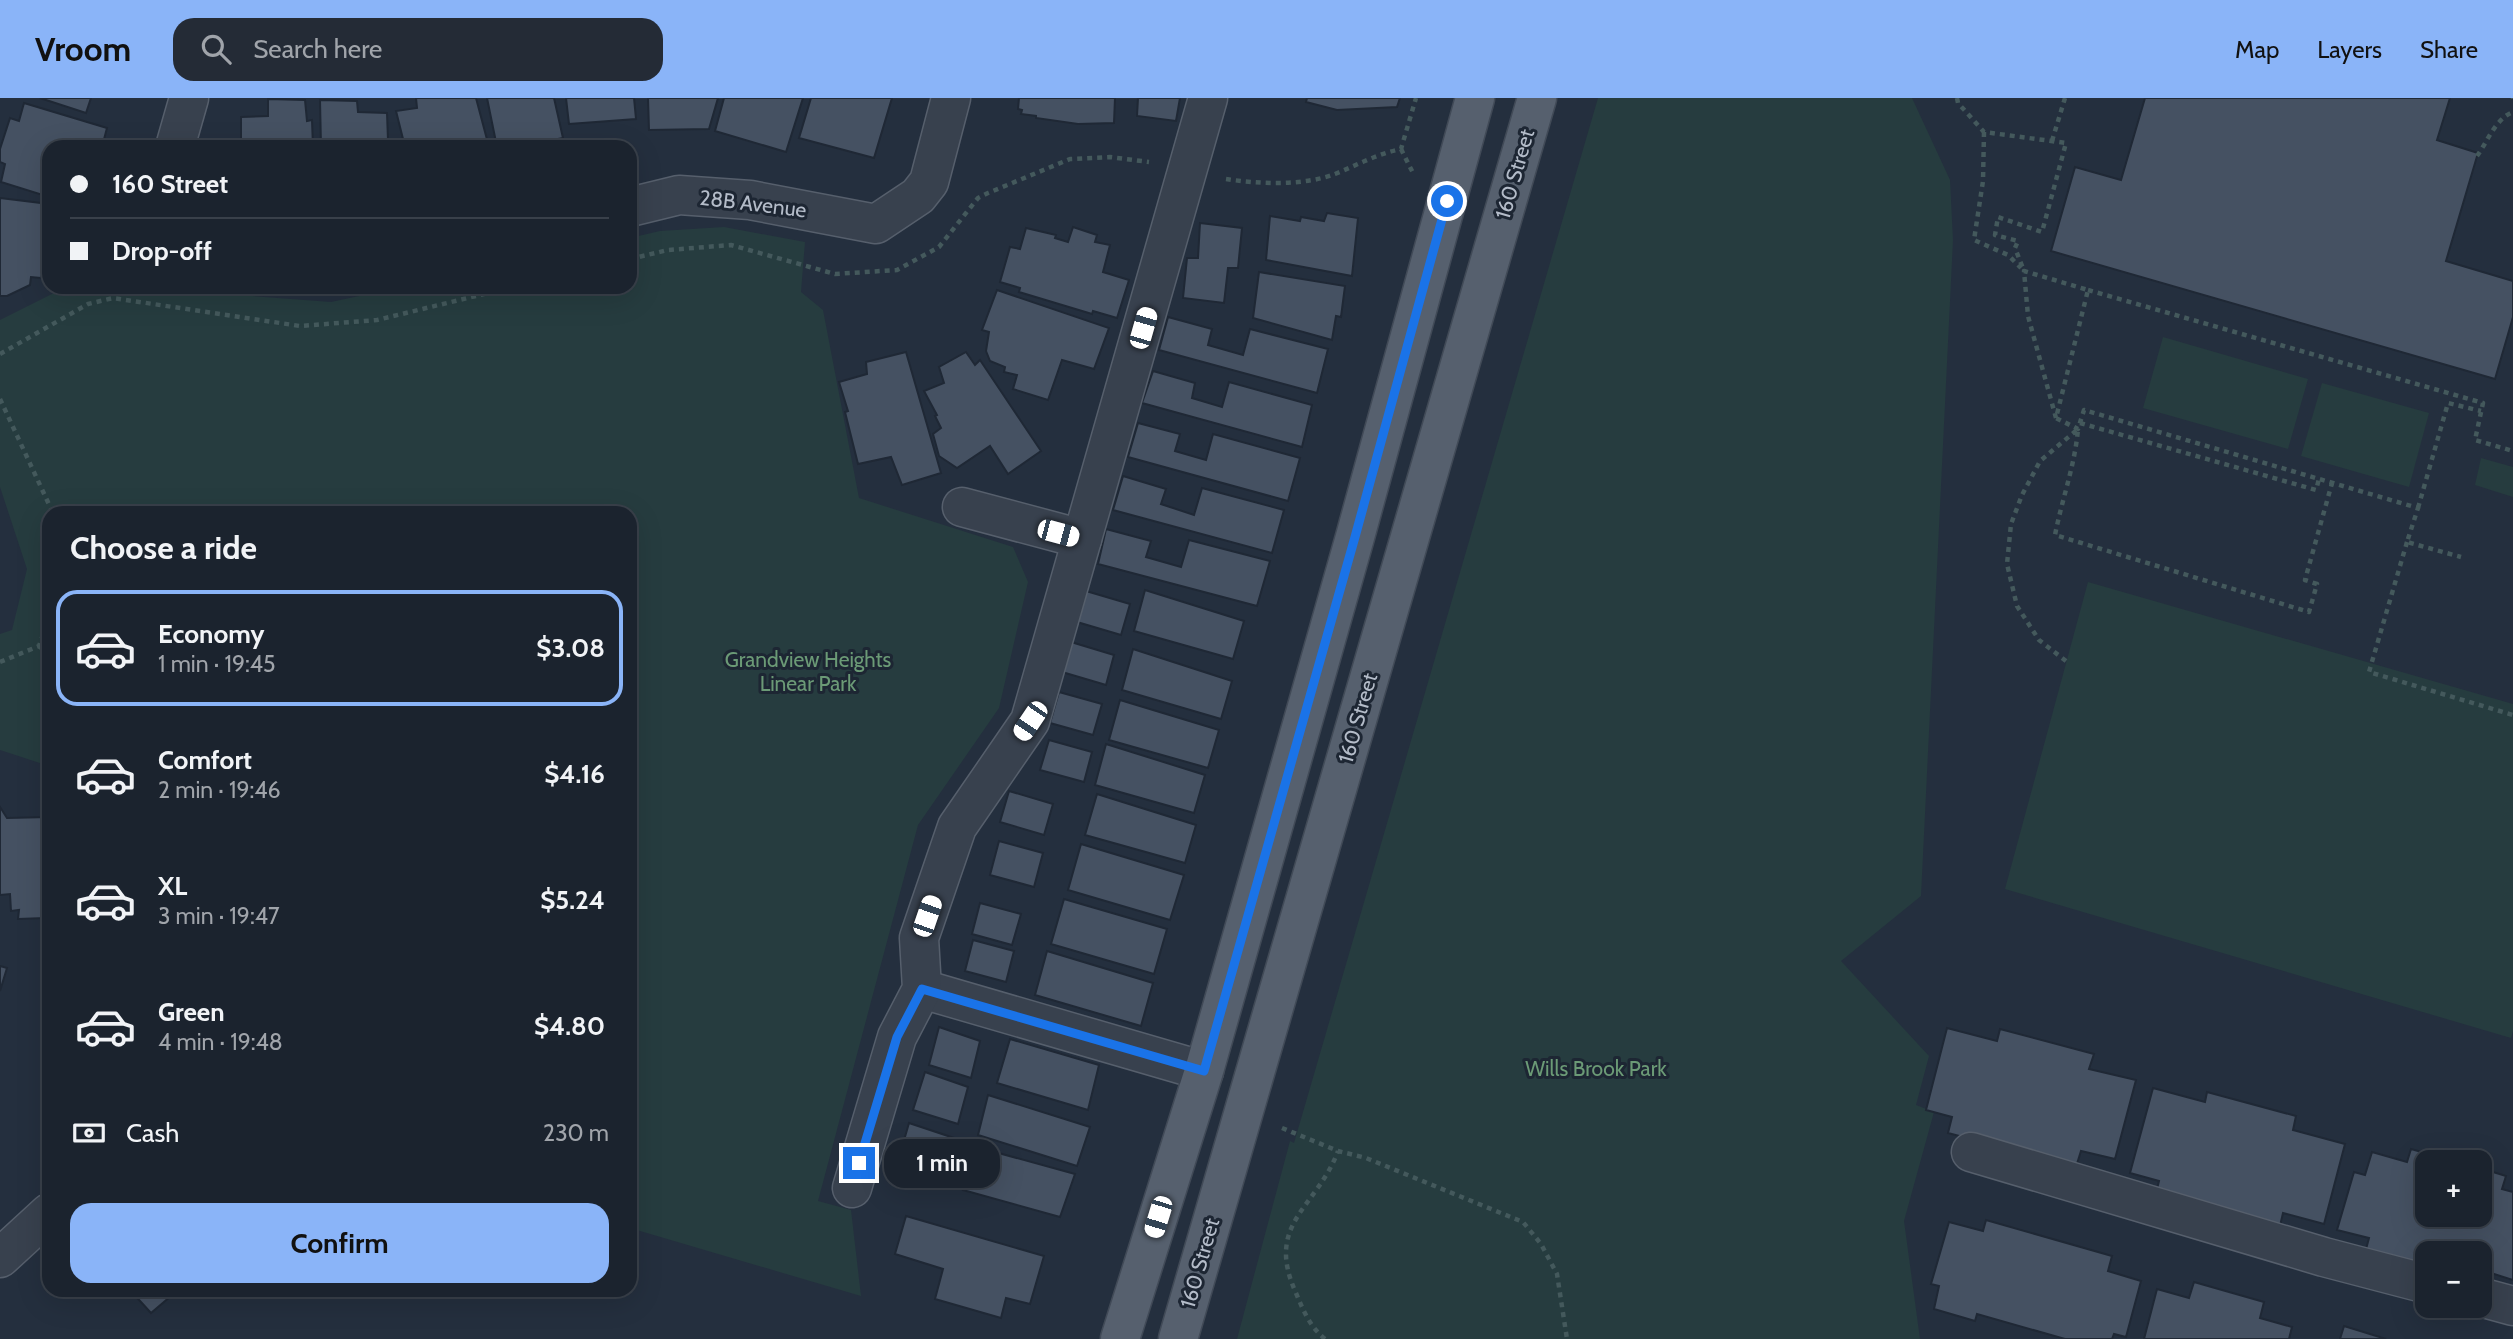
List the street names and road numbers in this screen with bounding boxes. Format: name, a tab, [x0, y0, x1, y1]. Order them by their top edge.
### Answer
street label: 160 Street	[1490, 126, 1539, 222]
street label: 28B Avenue	[698, 185, 808, 222]
street label: 160 Street	[1333, 670, 1382, 766]
street label: 160 Street	[1175, 1215, 1224, 1311]

